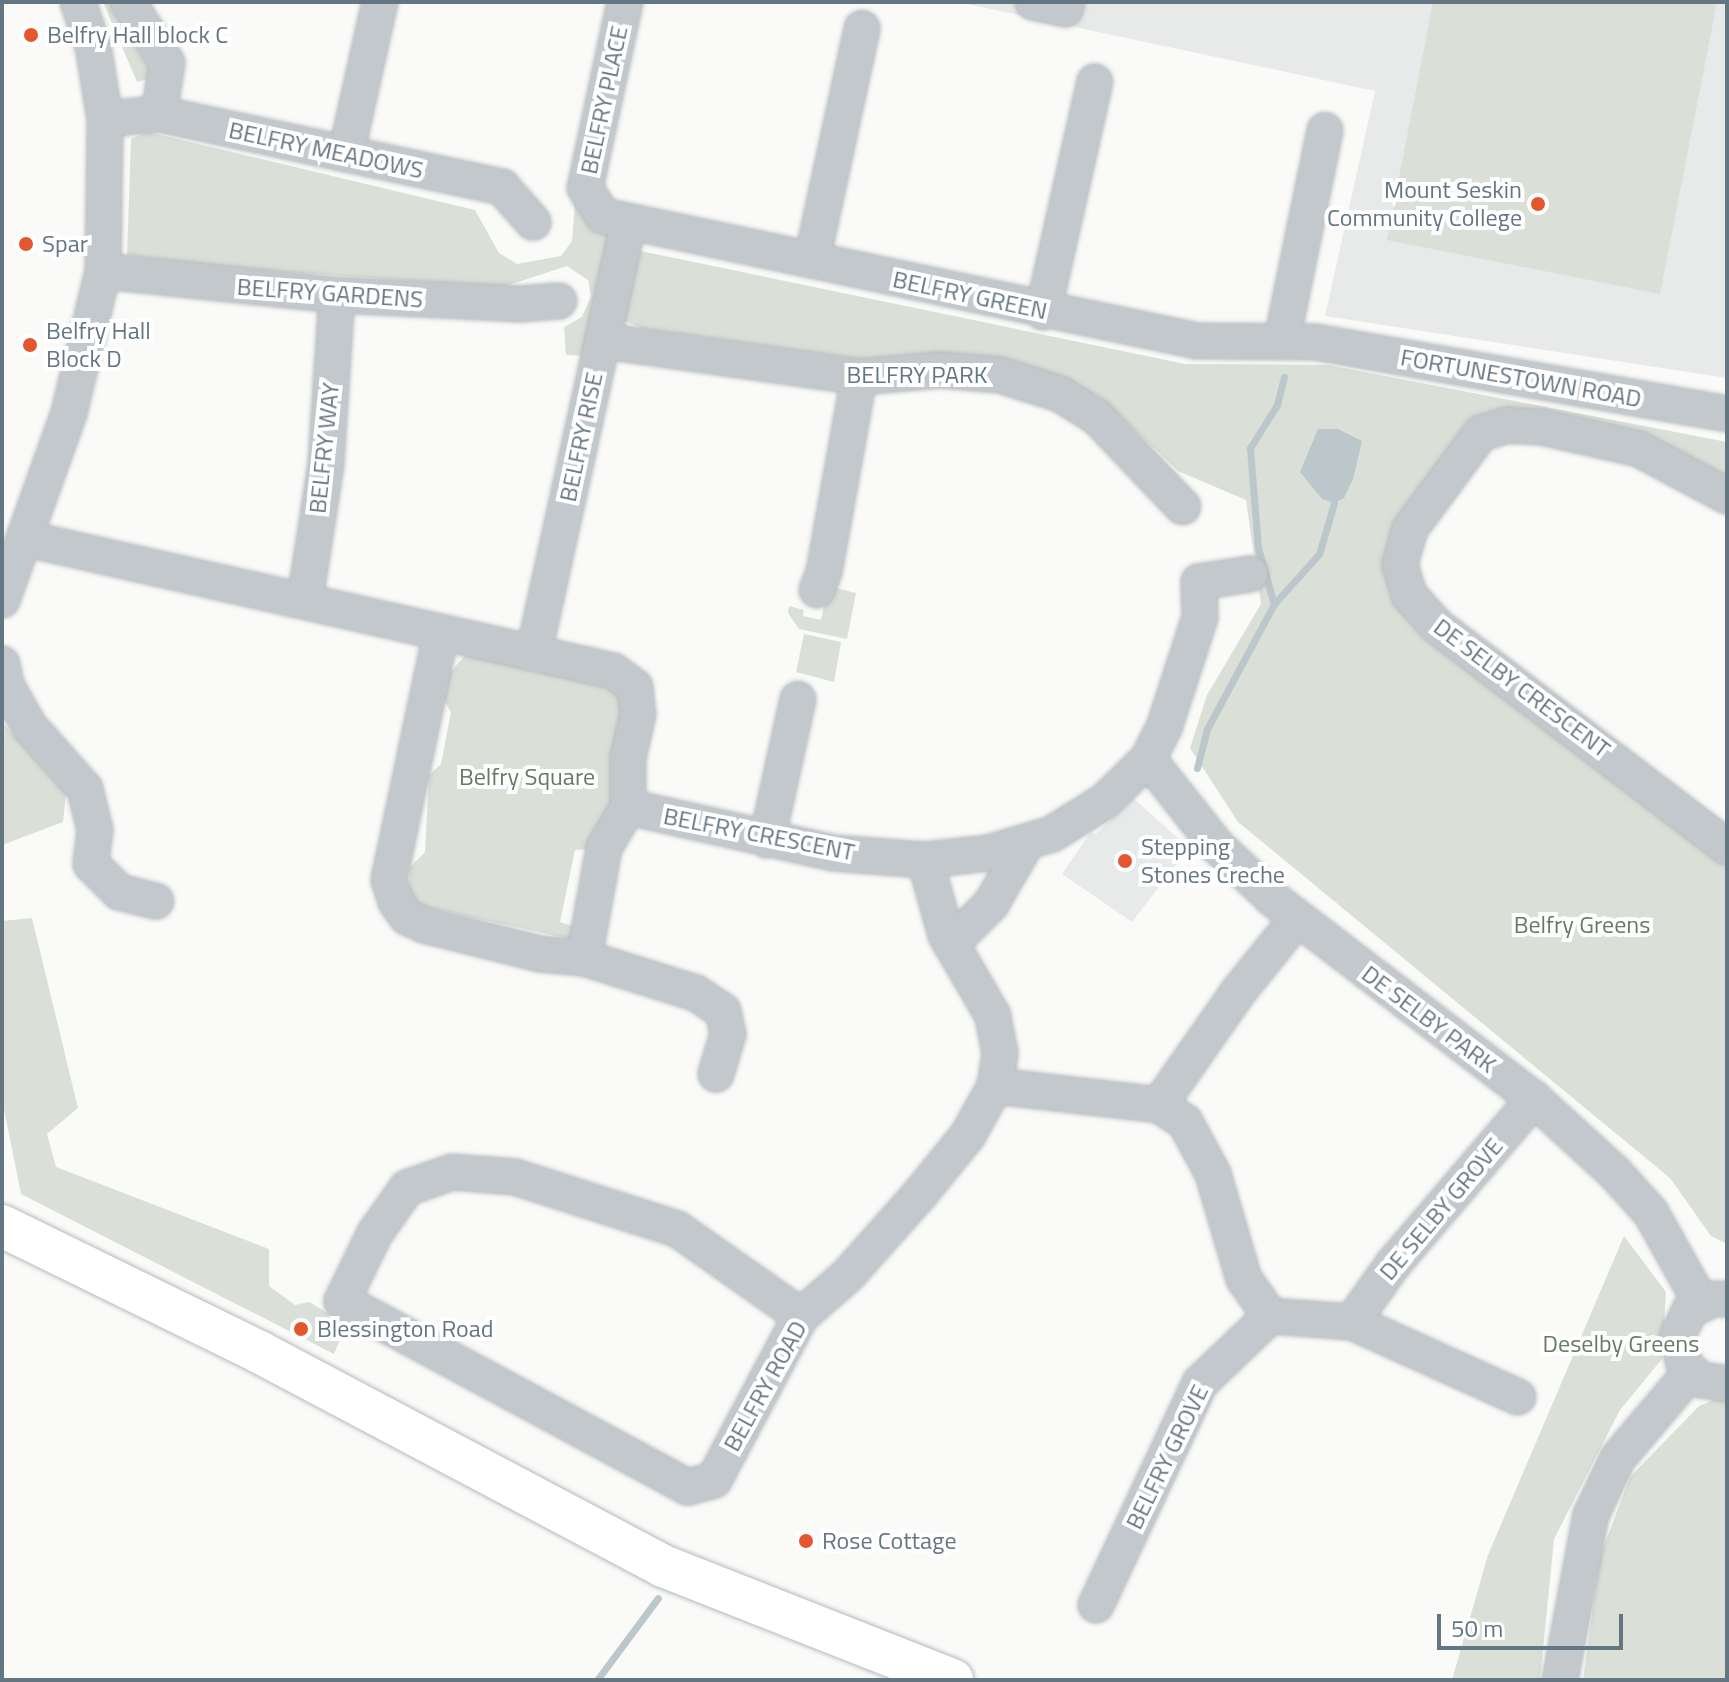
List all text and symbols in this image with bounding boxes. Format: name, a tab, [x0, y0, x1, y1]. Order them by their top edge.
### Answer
place label: Belfry Hall block C	[47, 21, 228, 49]
street label: BELFRY PLACE	[574, 23, 634, 177]
marker: Belfry Hall block C	[22, 26, 40, 44]
street label: BELFRY MEADOWS	[226, 115, 426, 185]
place label: Mount Seskin Community College	[1327, 176, 1522, 232]
marker: Mount Seskin Community College	[1529, 195, 1547, 213]
place label: Spar	[42, 230, 88, 258]
marker: Spar	[17, 235, 35, 253]
street label: BELFRY GREEN	[890, 265, 1050, 325]
street label: BELFRY GARDENS	[236, 272, 424, 314]
place label: Belfry Hall Block D	[46, 317, 151, 373]
marker: Belfry Hall Block D	[21, 336, 39, 354]
street label: FORTUNESTOWN ROAD	[1398, 343, 1644, 413]
street label: BELFRY PARK	[847, 361, 987, 389]
street label: BELFRY RISE	[553, 370, 609, 504]
street label: BELFRY WAY	[303, 381, 345, 515]
street label: DE SELBY CRESCENT	[1428, 612, 1616, 764]
park label: Belfry Square	[459, 763, 595, 791]
street label: BELFRY CRESCENT	[661, 801, 857, 867]
place label: Stepping Stones Creche	[1141, 833, 1285, 889]
marker: Stepping Stones Creche	[1116, 852, 1134, 870]
park label: Belfry Greens	[1514, 911, 1650, 939]
street label: DE SELBY PARK	[1356, 959, 1502, 1079]
street label: DE SELBY GROVE	[1373, 1132, 1509, 1286]
place label: Blessington Road	[317, 1315, 493, 1343]
street label: BELFRY ROAD	[717, 1316, 813, 1456]
marker: Blessington Road	[292, 1320, 310, 1338]
park label: Deselby Greens	[1543, 1330, 1699, 1358]
street label: BELFRY GROVE	[1120, 1380, 1214, 1534]
place label: Rose Cottage	[822, 1527, 957, 1555]
marker: Rose Cottage	[797, 1532, 815, 1550]
scale bar	[1441, 1598, 1627, 1648]
text: 50 m	[1451, 1610, 1503, 1646]

